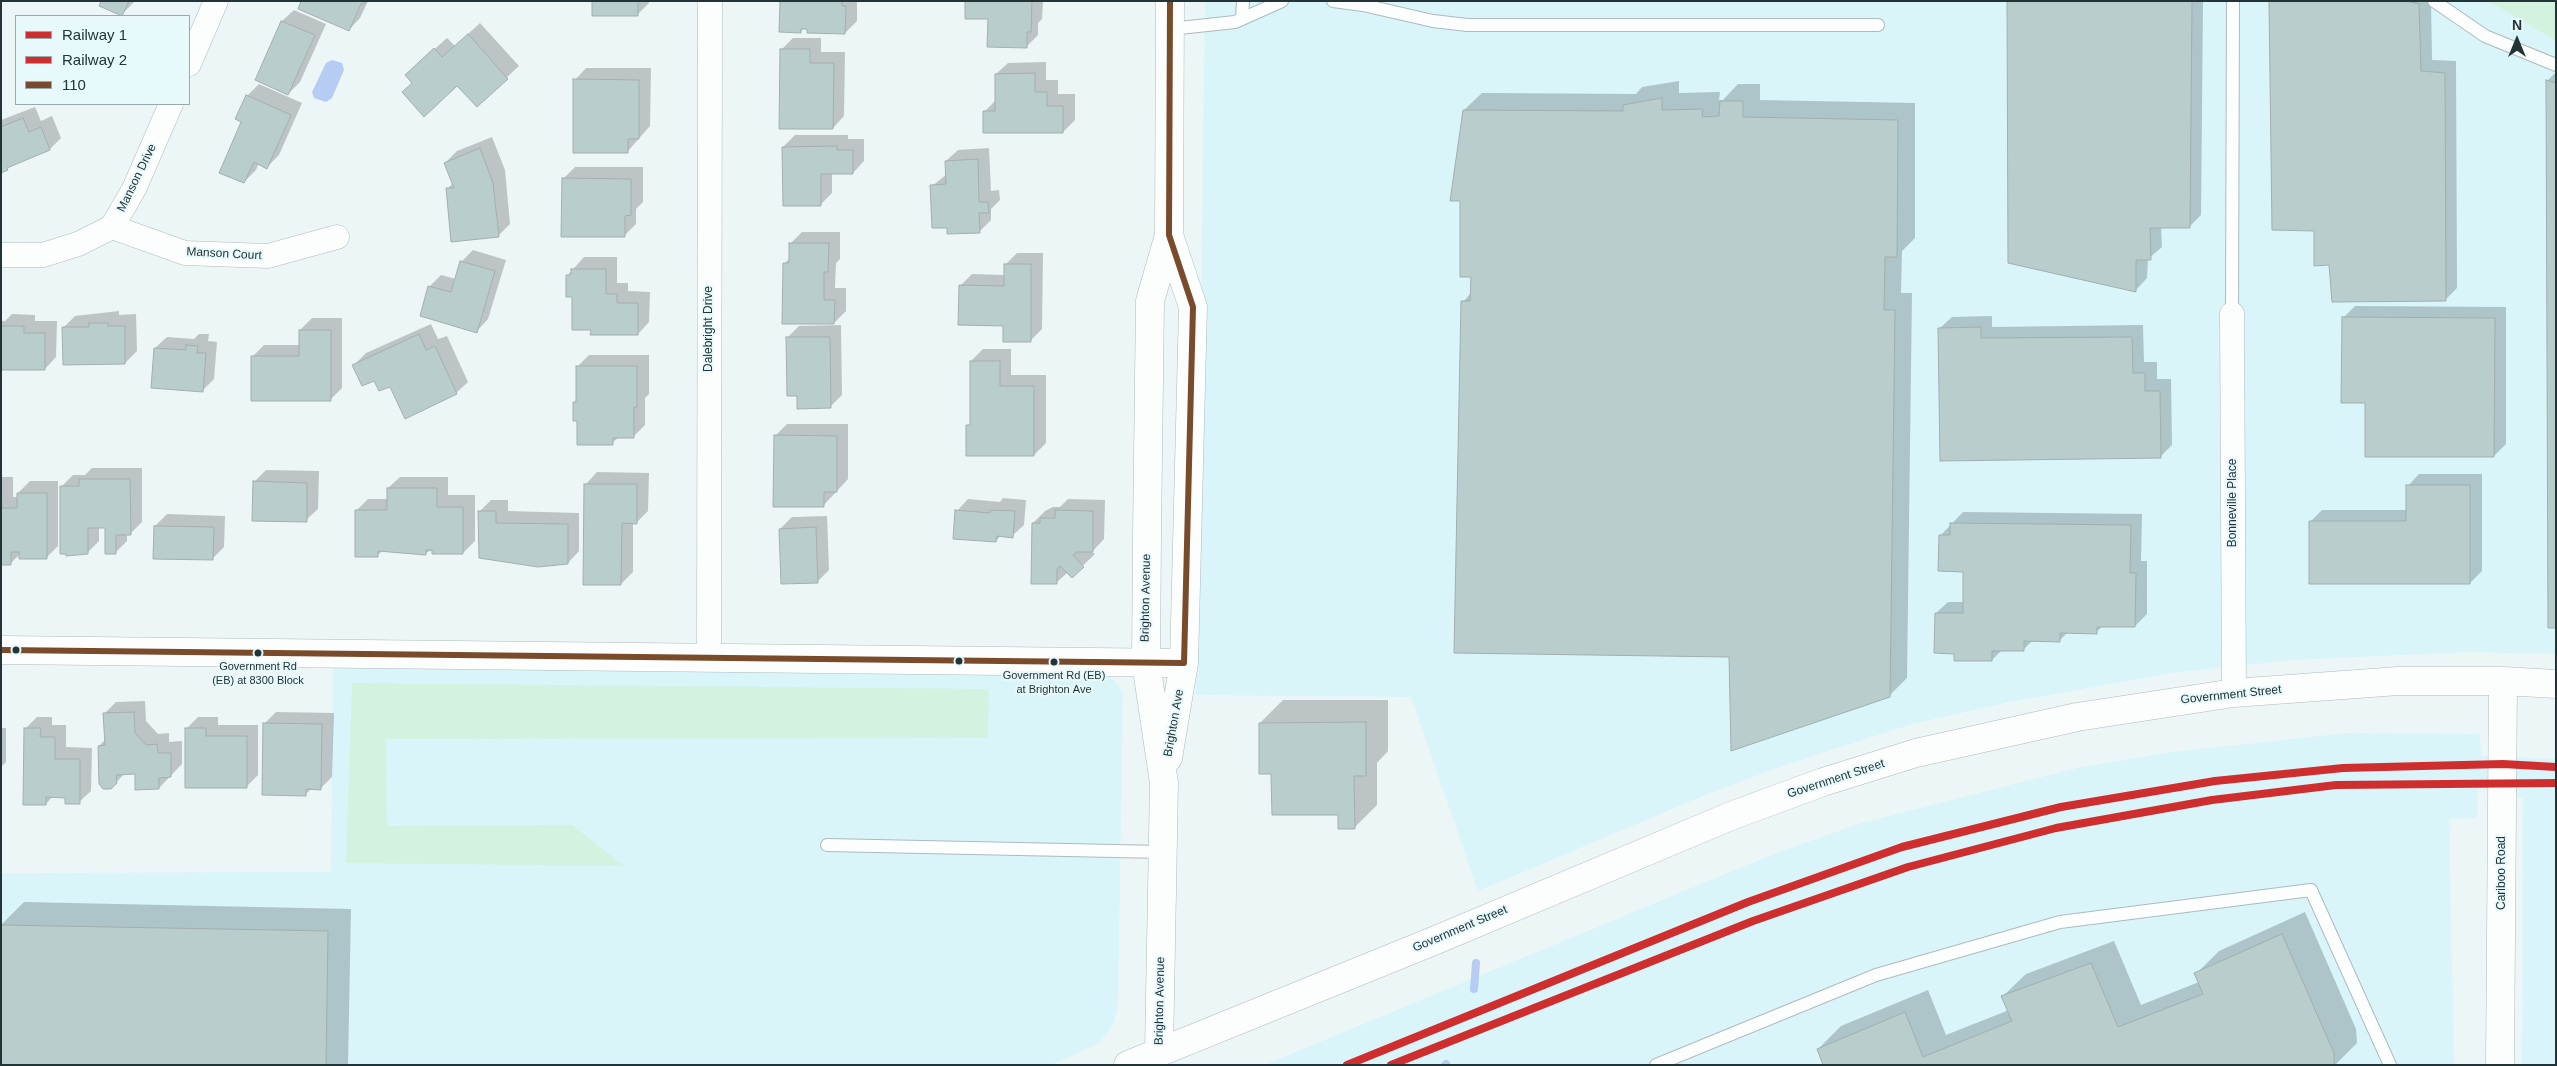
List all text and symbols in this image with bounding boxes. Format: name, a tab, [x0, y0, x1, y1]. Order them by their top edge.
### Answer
legend	[15, 15, 190, 105]
north arrow	[2492, 15, 2542, 65]
text: N	[2512, 17, 2522, 33]
text: Railway 1	[62, 26, 127, 43]
text: Railway 2	[62, 51, 127, 68]
text: 110	[62, 76, 86, 93]
street label: Manson Drive	[114, 142, 160, 214]
street label: Manson Court	[186, 245, 262, 263]
street label: Dalebright Drive	[702, 286, 716, 372]
street label: Bonneville Place	[2226, 459, 2240, 547]
street label: Brighton Avenue	[1138, 554, 1154, 642]
unlabelled marker	[11, 645, 21, 655]
marker: Government Rd (EB) at 8300 Block	[253, 648, 263, 658]
unlabelled marker	[954, 656, 964, 666]
marker: Government Rd (EB) at Brighton Ave	[1049, 657, 1059, 667]
place label: Government Rd (EB) at 8300 Block	[212, 660, 304, 686]
place label: Government Rd (EB) at Brighton Ave	[1003, 669, 1105, 695]
street label: Government Street	[2180, 683, 2282, 707]
street label: Brighton Ave	[1161, 688, 1187, 758]
street label: Government Street	[1786, 756, 1886, 802]
street label: Cariboo Road	[2495, 836, 2509, 910]
street label: Government Street	[1411, 903, 1509, 955]
street label: Brighton Avenue	[1152, 957, 1168, 1045]

